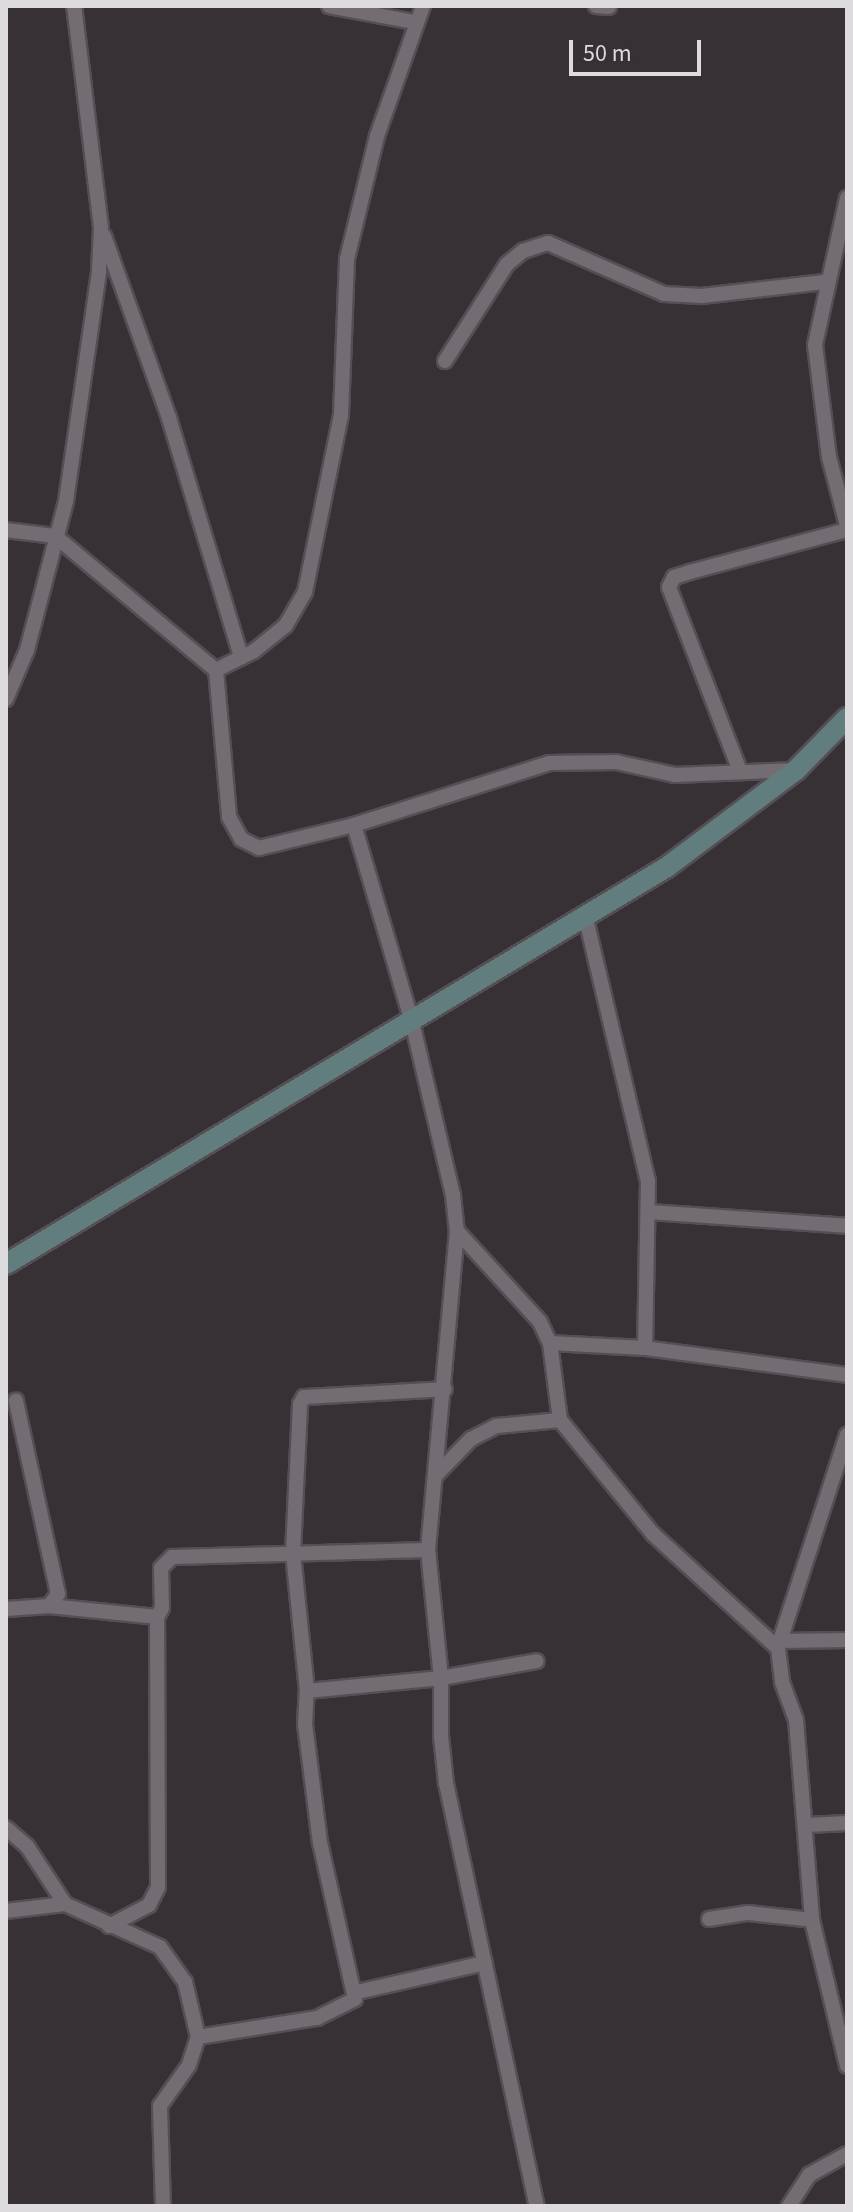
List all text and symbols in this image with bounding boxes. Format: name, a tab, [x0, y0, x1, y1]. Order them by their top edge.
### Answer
scale bar	[573, 24, 705, 74]
text: 50 m	[583, 36, 632, 71]

